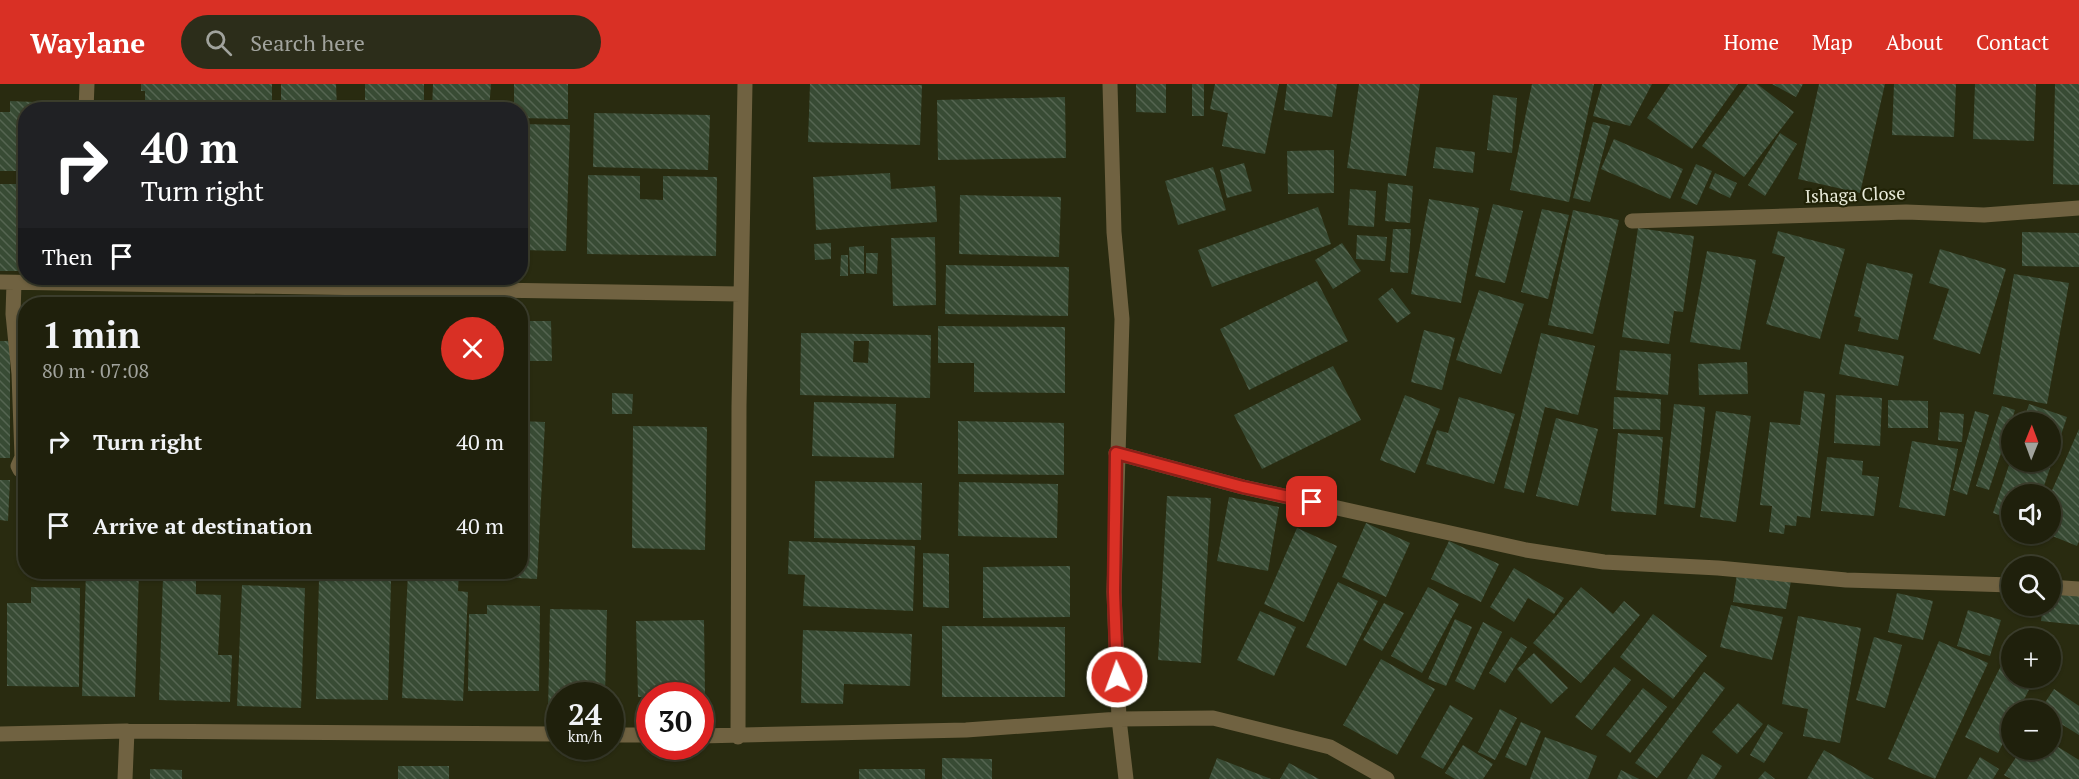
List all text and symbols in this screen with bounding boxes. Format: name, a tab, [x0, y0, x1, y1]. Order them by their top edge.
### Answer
search box	[181, 15, 601, 69]
text: Waylane	[30, 24, 145, 61]
icon: search	[202, 26, 235, 59]
text: Search here	[250, 28, 365, 57]
text: Home	[1723, 28, 1779, 56]
text: Map	[1812, 28, 1853, 56]
text: About	[1886, 28, 1943, 56]
text: Contact	[1976, 28, 2049, 56]
text: 40 m	[141, 119, 239, 175]
icon: right	[42, 126, 120, 204]
text: Turn right	[141, 173, 264, 209]
street label: Ishaga Close	[1804, 180, 1906, 208]
icon: arrive	[105, 240, 138, 273]
text: Then	[42, 242, 93, 271]
text: 1 min	[42, 311, 140, 358]
button: close	[441, 317, 504, 380]
text: 80 m · 07:08	[42, 357, 149, 384]
north arrow	[2001, 412, 2061, 472]
map controls	[2001, 412, 2061, 760]
icon: right	[42, 425, 75, 458]
text: Turn right	[93, 427, 202, 456]
text: 40 m	[456, 427, 504, 456]
pin	[1286, 476, 1337, 527]
button: sound	[2001, 484, 2061, 544]
icon: arrive	[1295, 485, 1328, 518]
icon: arrive	[42, 509, 75, 542]
text: Arrive at destination	[93, 511, 312, 540]
text: 40 m	[456, 511, 504, 540]
button: search	[2001, 556, 2061, 616]
button: +	[2001, 628, 2061, 688]
position arrow	[1085, 645, 1149, 709]
speed limit sign: 30	[636, 682, 714, 760]
text: 24	[568, 694, 602, 734]
button: −	[2001, 700, 2061, 760]
text: km/h	[568, 726, 602, 746]

